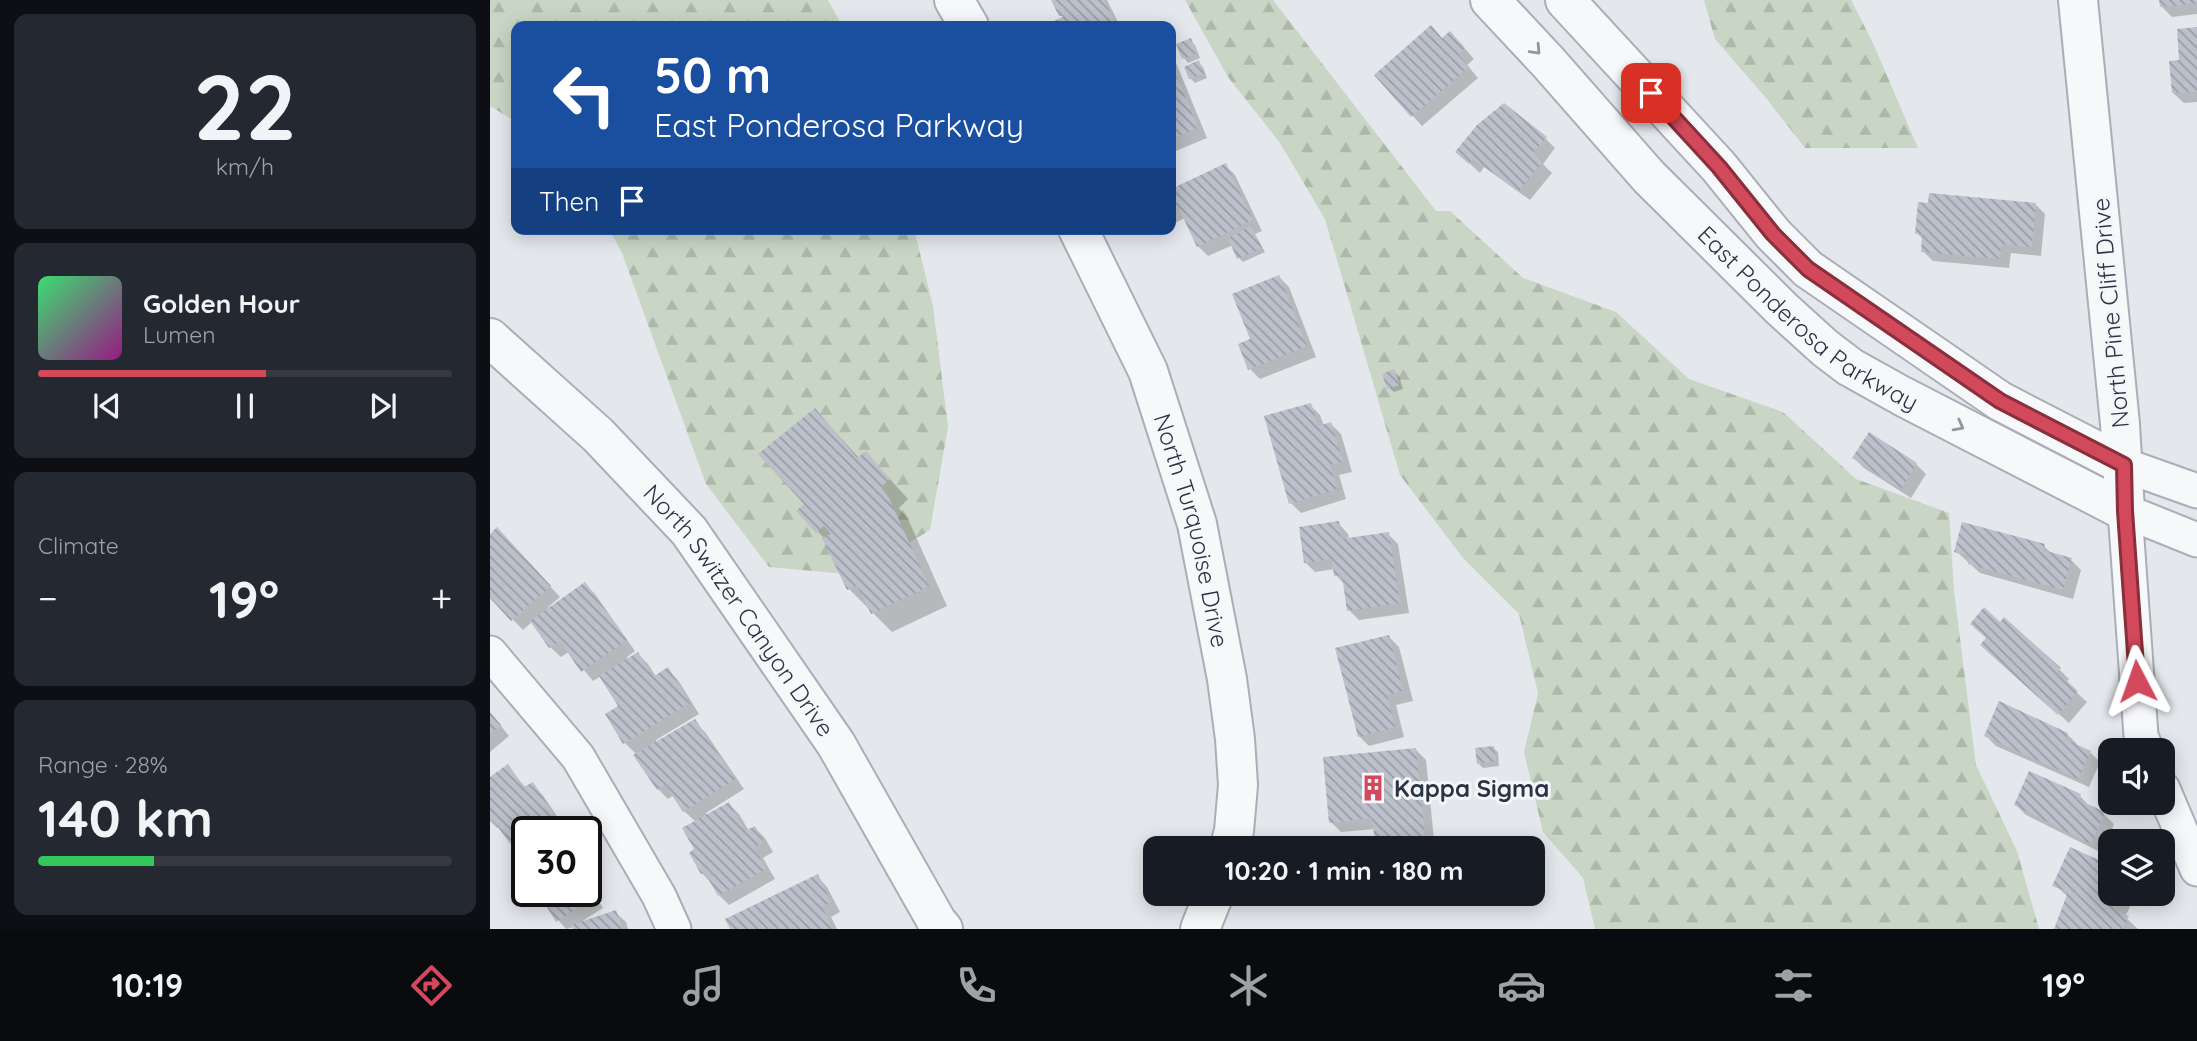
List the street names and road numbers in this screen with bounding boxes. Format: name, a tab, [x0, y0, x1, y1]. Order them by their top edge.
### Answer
street label: North Pine Cliff Drive	[2085, 197, 2135, 429]
street label: East Ponderosa Parkway	[1692, 219, 1924, 417]
street label: North Turquoise Drive	[1148, 410, 1236, 650]
street label: North Switzer Canyon Drive	[637, 478, 841, 742]

